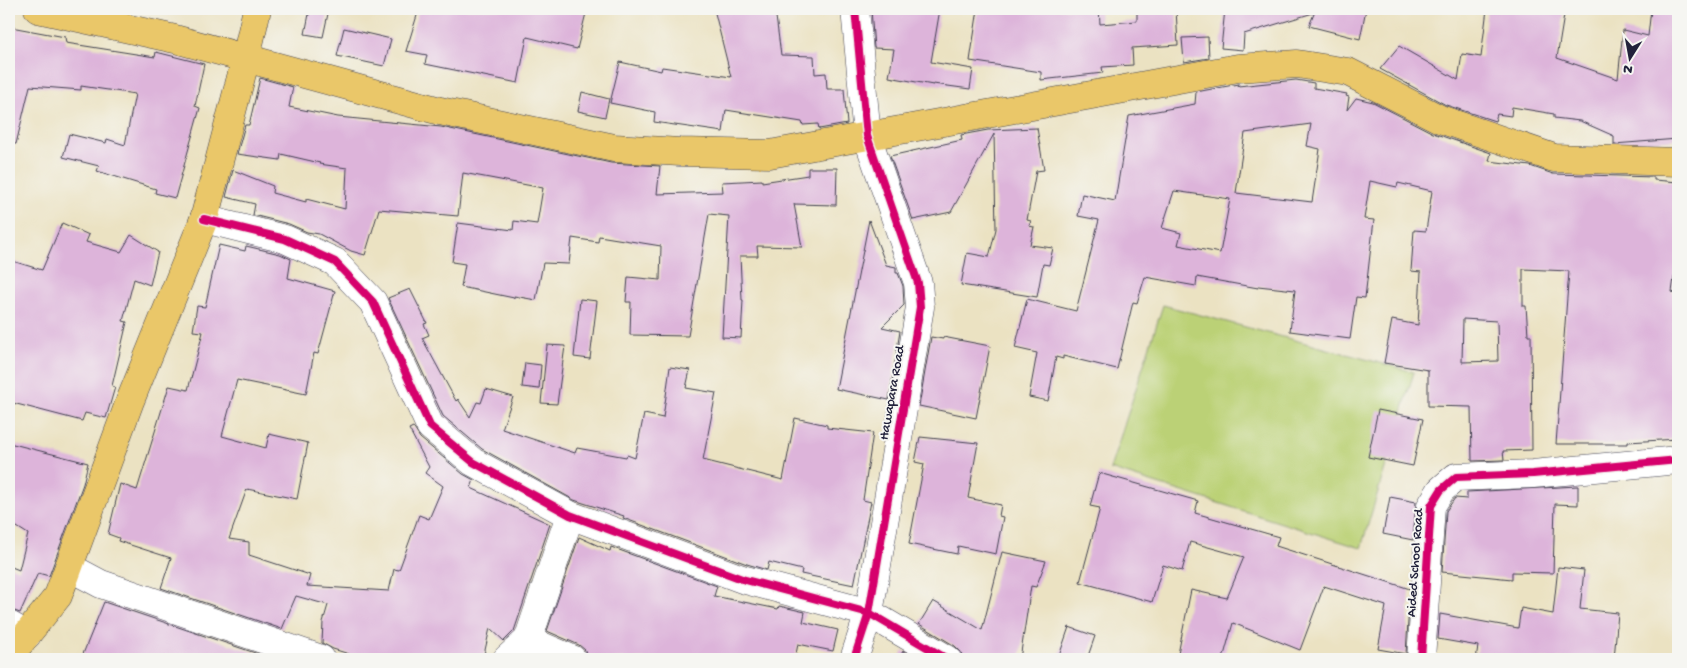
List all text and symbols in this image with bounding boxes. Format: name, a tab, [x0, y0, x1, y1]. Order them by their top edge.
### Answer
north arrow	[1604, 32, 1654, 82]
text: N	[1622, 59, 1634, 78]
street label: Hawapara Road	[876, 343, 910, 442]
street label: Aided School Road	[1404, 506, 1428, 618]

